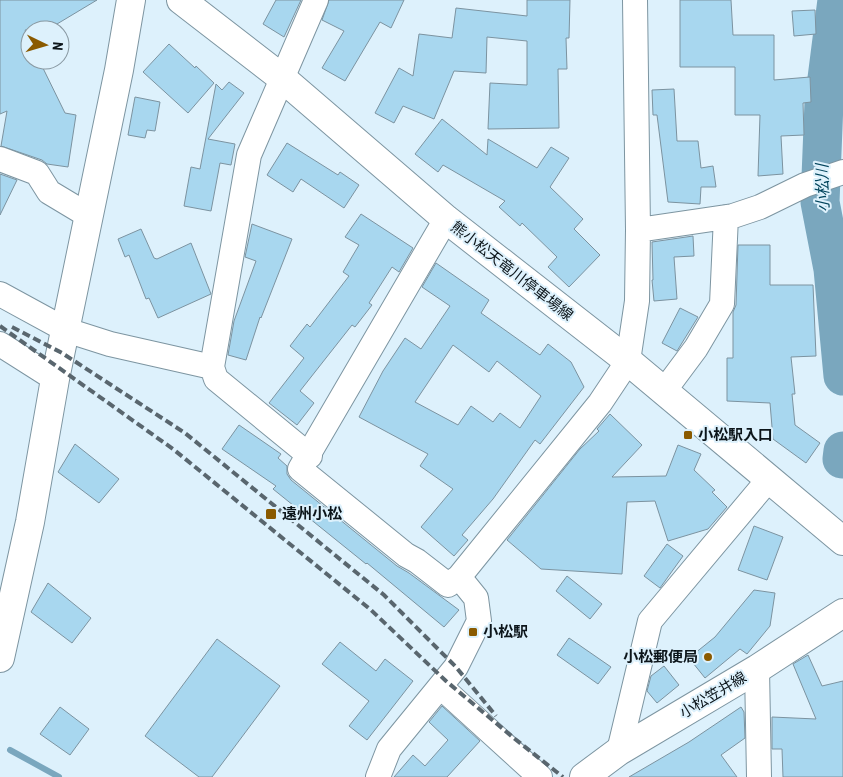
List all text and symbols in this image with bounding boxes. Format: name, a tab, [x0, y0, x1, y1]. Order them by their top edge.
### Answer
north arrow	[20, 20, 70, 70]
text: N	[50, 41, 66, 51]
water label: 小松川	[813, 162, 832, 212]
street label: 熊小松天竜川停車場線	[447, 218, 577, 324]
place label: 小松駅入口	[698, 426, 773, 444]
marker: 小松駅入口	[682, 429, 694, 441]
place label: 遠州小松	[282, 505, 342, 523]
marker: 遠州小松	[264, 507, 278, 521]
place label: 小松駅	[483, 623, 528, 641]
marker: 小松駅	[467, 626, 479, 638]
place label: 小松郵便局	[623, 648, 698, 666]
marker: 小松郵便局	[702, 651, 714, 663]
street label: 小松笠井線	[676, 668, 750, 722]

